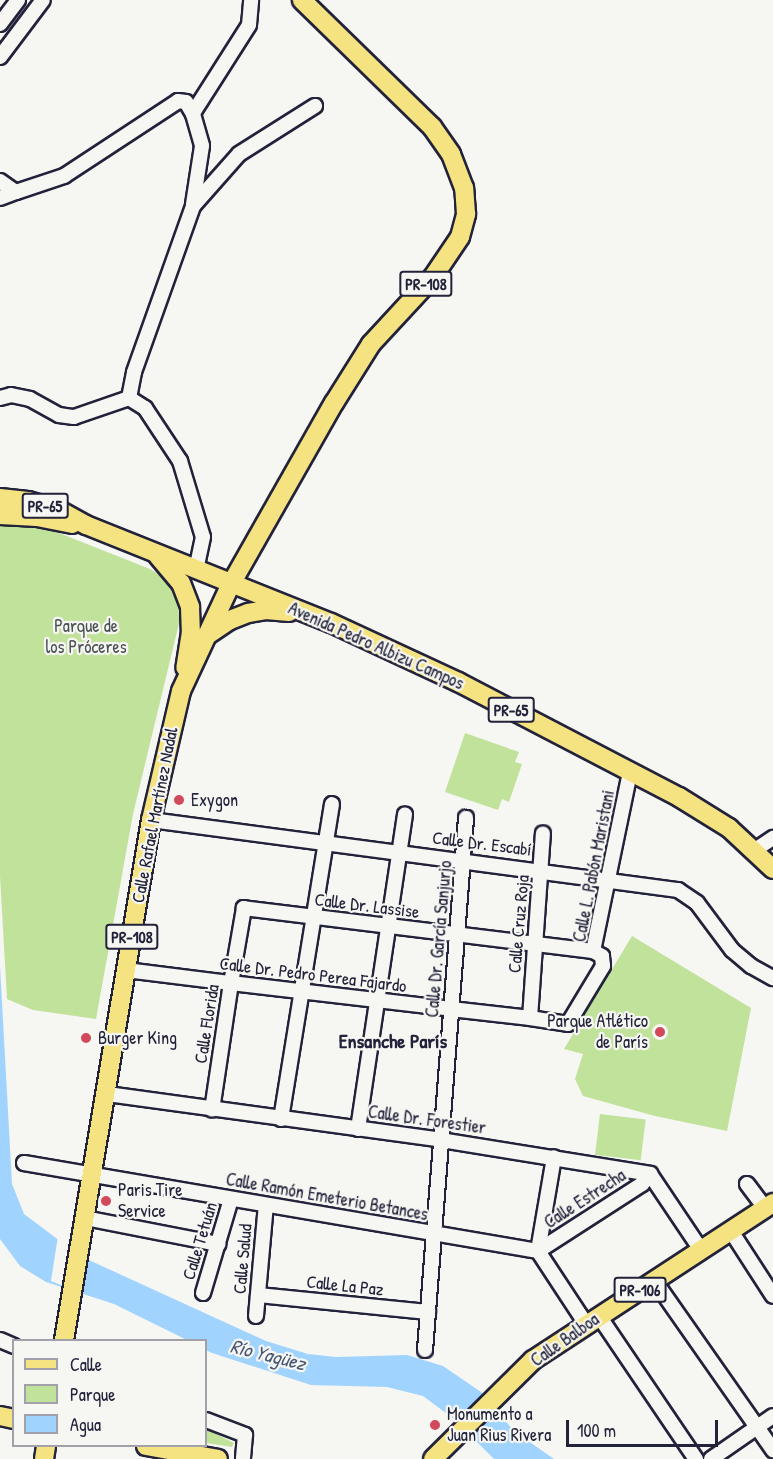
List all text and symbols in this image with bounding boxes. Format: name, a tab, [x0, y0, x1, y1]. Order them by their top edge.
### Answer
road number: PR-108	[399, 271, 453, 297]
road number: PR-65	[21, 493, 69, 519]
street label: Avenida Pedro Albizu Campos	[285, 598, 467, 694]
park label: Parque de los Próceres	[45, 616, 127, 658]
road number: PR-65	[487, 697, 535, 723]
street label: Calle Rafael Martínez Nadal	[127, 725, 183, 905]
street label: Calle L. Pabón Maristani	[569, 788, 619, 944]
place label: Exygon	[191, 789, 238, 811]
marker: Exygon	[172, 793, 186, 807]
street label: Calle Dr. Escabí	[431, 827, 533, 861]
street label: Calle Dr. García Sanjurjo	[421, 860, 457, 1018]
street label: Calle Cruz Roja	[504, 874, 534, 974]
street label: Calle Dr. Lassise	[313, 889, 421, 923]
road number: PR-108	[105, 924, 159, 950]
street label: Calle Dr. Pedro Perea Fajardo	[218, 953, 408, 997]
street label: Calle Florida	[190, 983, 224, 1065]
place label: Parque Atlético de París	[547, 1011, 648, 1054]
marker: Parque Atlético de París	[653, 1025, 667, 1039]
place label: Burger King	[98, 1027, 177, 1049]
district label: Ensanche París	[339, 1028, 447, 1052]
marker: Burger King	[79, 1031, 93, 1045]
street label: Calle Dr. Forestier	[367, 1101, 487, 1139]
street label: Calle Estrecha	[540, 1165, 630, 1233]
street label: Calle Ramón Emeterio Betances	[224, 1169, 430, 1225]
place label: Paris Tire Service	[118, 1180, 182, 1222]
marker: Paris Tire Service	[99, 1194, 113, 1208]
street label: Calle Tetuán	[178, 1200, 222, 1282]
street label: Calle Salud	[229, 1223, 257, 1295]
street label: Calle La Paz	[305, 1271, 385, 1301]
road number: PR-106	[613, 1277, 667, 1303]
street label: Calle Balboa	[527, 1309, 603, 1371]
water label: Río Yagüez	[228, 1333, 308, 1375]
legend	[12, 1339, 207, 1447]
text: Calle	[70, 1352, 102, 1377]
text: Parque	[70, 1382, 115, 1407]
place label: Monumento a Juan Rius Rivera	[447, 1404, 551, 1446]
scale bar	[569, 1408, 720, 1446]
text: Agua	[70, 1412, 101, 1437]
marker: Monumento a Juan Rius Rivera	[428, 1418, 442, 1432]
text: 100 m	[577, 1418, 616, 1443]

